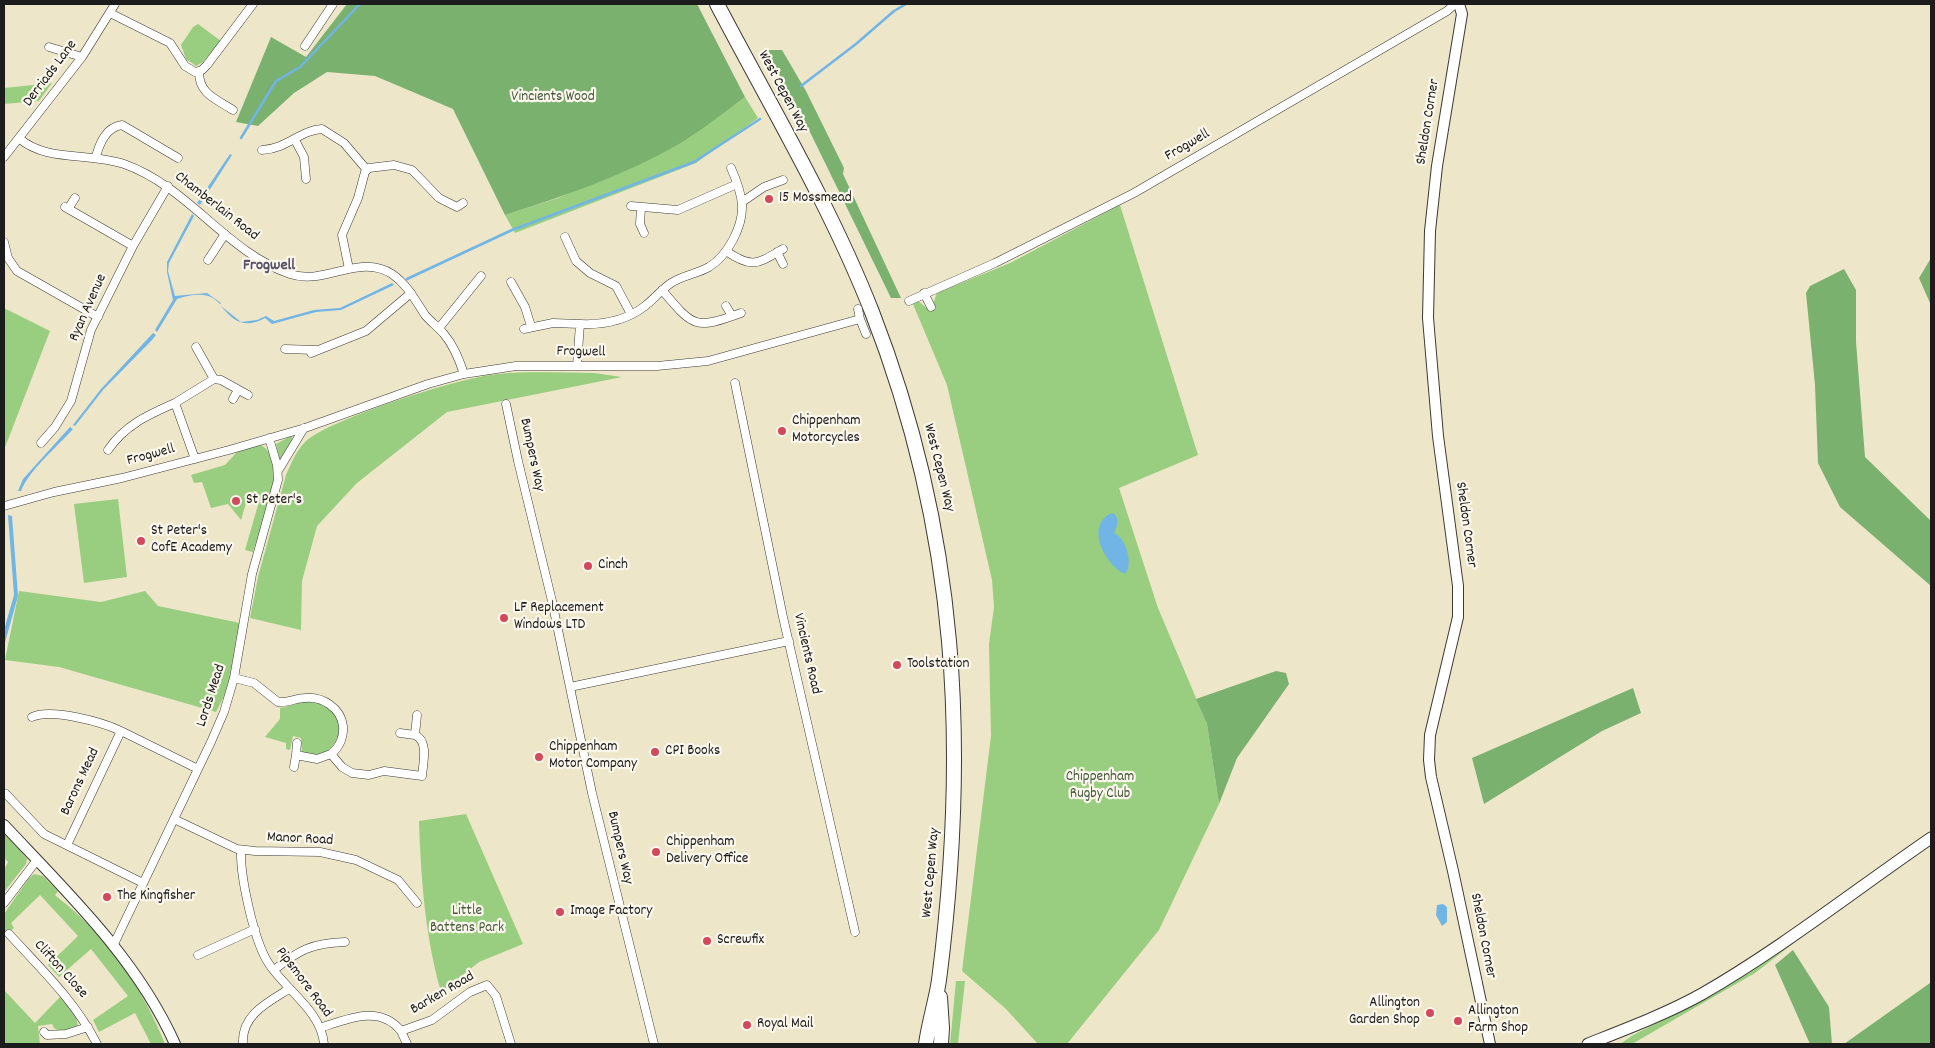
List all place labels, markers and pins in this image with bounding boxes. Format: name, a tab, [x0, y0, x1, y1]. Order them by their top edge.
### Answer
place label: 15 Mossmead	[779, 190, 852, 208]
marker: 15 Mossmead	[763, 193, 775, 205]
place label: Chippenham Motorcycles	[792, 413, 861, 448]
marker: Chippenham Motorcycles	[776, 425, 788, 437]
place label: St Peter's	[246, 492, 302, 510]
marker: St Peter's	[230, 495, 242, 507]
place label: St Peter's CofE Academy	[151, 523, 232, 558]
marker: St Peter's CofE Academy	[135, 535, 147, 547]
place label: Cinch	[598, 557, 628, 575]
marker: Cinch	[582, 560, 594, 572]
place label: LF Replacement Windows LTD	[514, 600, 604, 635]
marker: LF Replacement Windows LTD	[498, 612, 510, 624]
place label: Toolstation	[907, 656, 969, 674]
marker: Toolstation	[891, 659, 903, 671]
place label: Chippenham Motor Company	[549, 739, 637, 774]
place label: CPI Books	[665, 743, 720, 761]
marker: CPI Books	[649, 746, 661, 758]
marker: Chippenham Motor Company	[533, 751, 545, 763]
place label: Chippenham Delivery Office	[666, 834, 748, 869]
marker: Chippenham Delivery Office	[650, 846, 662, 858]
place label: The Kingfisher	[117, 888, 195, 906]
marker: The Kingfisher	[101, 891, 113, 903]
place label: Image Factory	[570, 903, 652, 921]
marker: Image Factory	[554, 906, 566, 918]
place label: Screwfix	[717, 932, 764, 950]
marker: Screwfix	[701, 935, 713, 947]
place label: Allington Garden Shop	[1349, 995, 1420, 1030]
place label: Allington Farm Shop	[1468, 1003, 1528, 1038]
marker: Allington Garden Shop	[1424, 1007, 1436, 1019]
marker: Allington Farm Shop	[1452, 1015, 1464, 1027]
place label: Royal Mail	[757, 1016, 813, 1034]
marker: Royal Mail	[741, 1019, 753, 1031]

